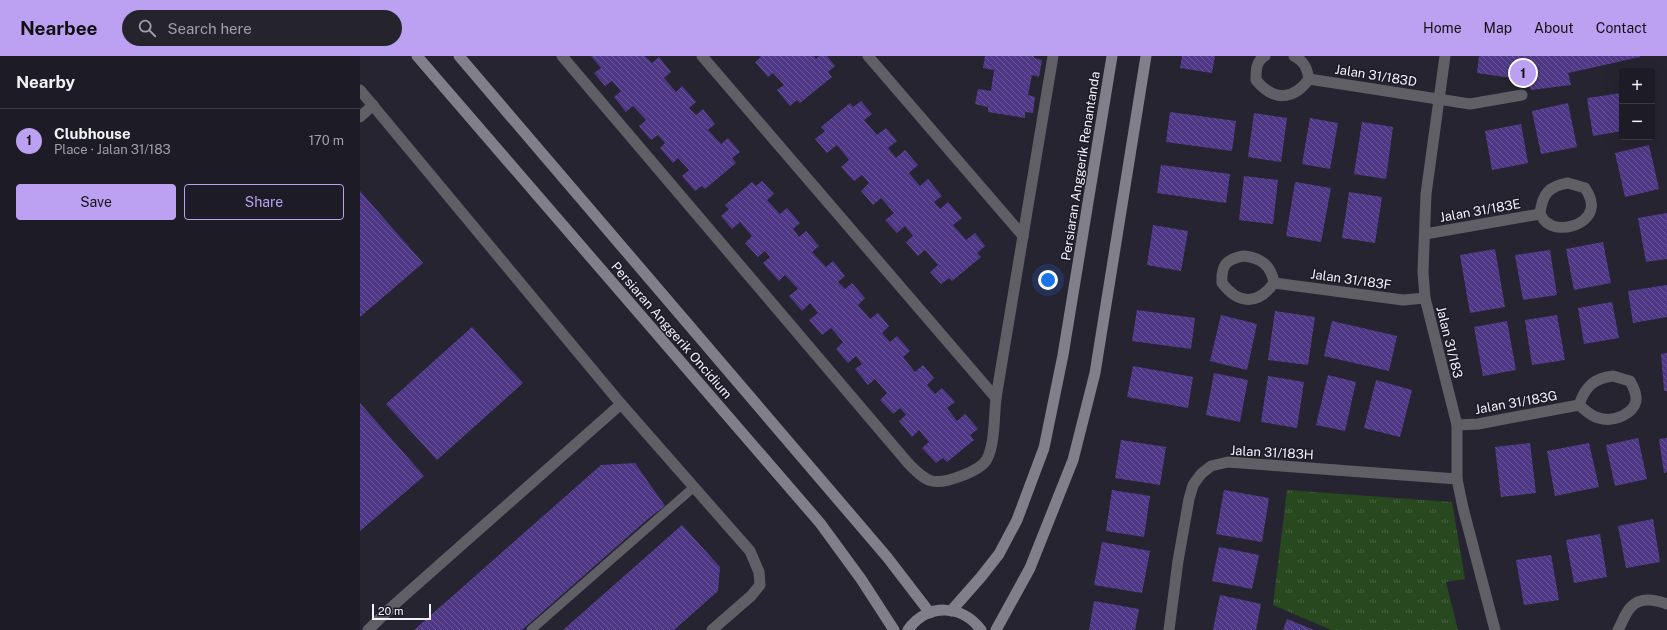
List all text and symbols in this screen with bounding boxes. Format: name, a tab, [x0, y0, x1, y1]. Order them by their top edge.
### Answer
search box	[122, 10, 402, 46]
text: Nearbee	[20, 17, 98, 39]
icon: search	[136, 17, 158, 39]
text: Search here	[168, 20, 252, 37]
text: Home	[1423, 20, 1462, 36]
text: Map	[1484, 20, 1512, 36]
text: About	[1534, 20, 1574, 36]
text: Contact	[1596, 20, 1647, 36]
pin: 1	[1510, 58, 1536, 88]
street label: Jalan 31/183D	[1334, 62, 1418, 89]
map controls	[1619, 68, 1655, 140]
button: +	[1619, 68, 1655, 104]
street label: Persiaran Anggerik Renantanda	[1058, 70, 1103, 262]
text: Nearby	[16, 72, 75, 92]
button: −	[1619, 104, 1655, 140]
text: Clubhouse	[54, 125, 131, 142]
text: 1	[26, 133, 32, 148]
text: 170 m	[309, 133, 344, 148]
text: Place · Jalan 31/183	[54, 142, 171, 157]
button: Save	[16, 184, 176, 220]
button: Share	[184, 184, 344, 220]
street label: Jalan 31/183E	[1438, 196, 1522, 225]
street label: Persiaran Anggerik Oncidium	[608, 259, 735, 402]
street label: Jalan 31/183F	[1310, 266, 1393, 293]
your location	[1038, 270, 1058, 290]
street label: Jalan 31/183	[1433, 304, 1466, 380]
street label: Jalan 31/183G	[1474, 388, 1558, 417]
street label: Jalan 31/183H	[1230, 443, 1314, 462]
scale bar	[372, 602, 431, 621]
text: 20 m	[378, 605, 403, 617]

